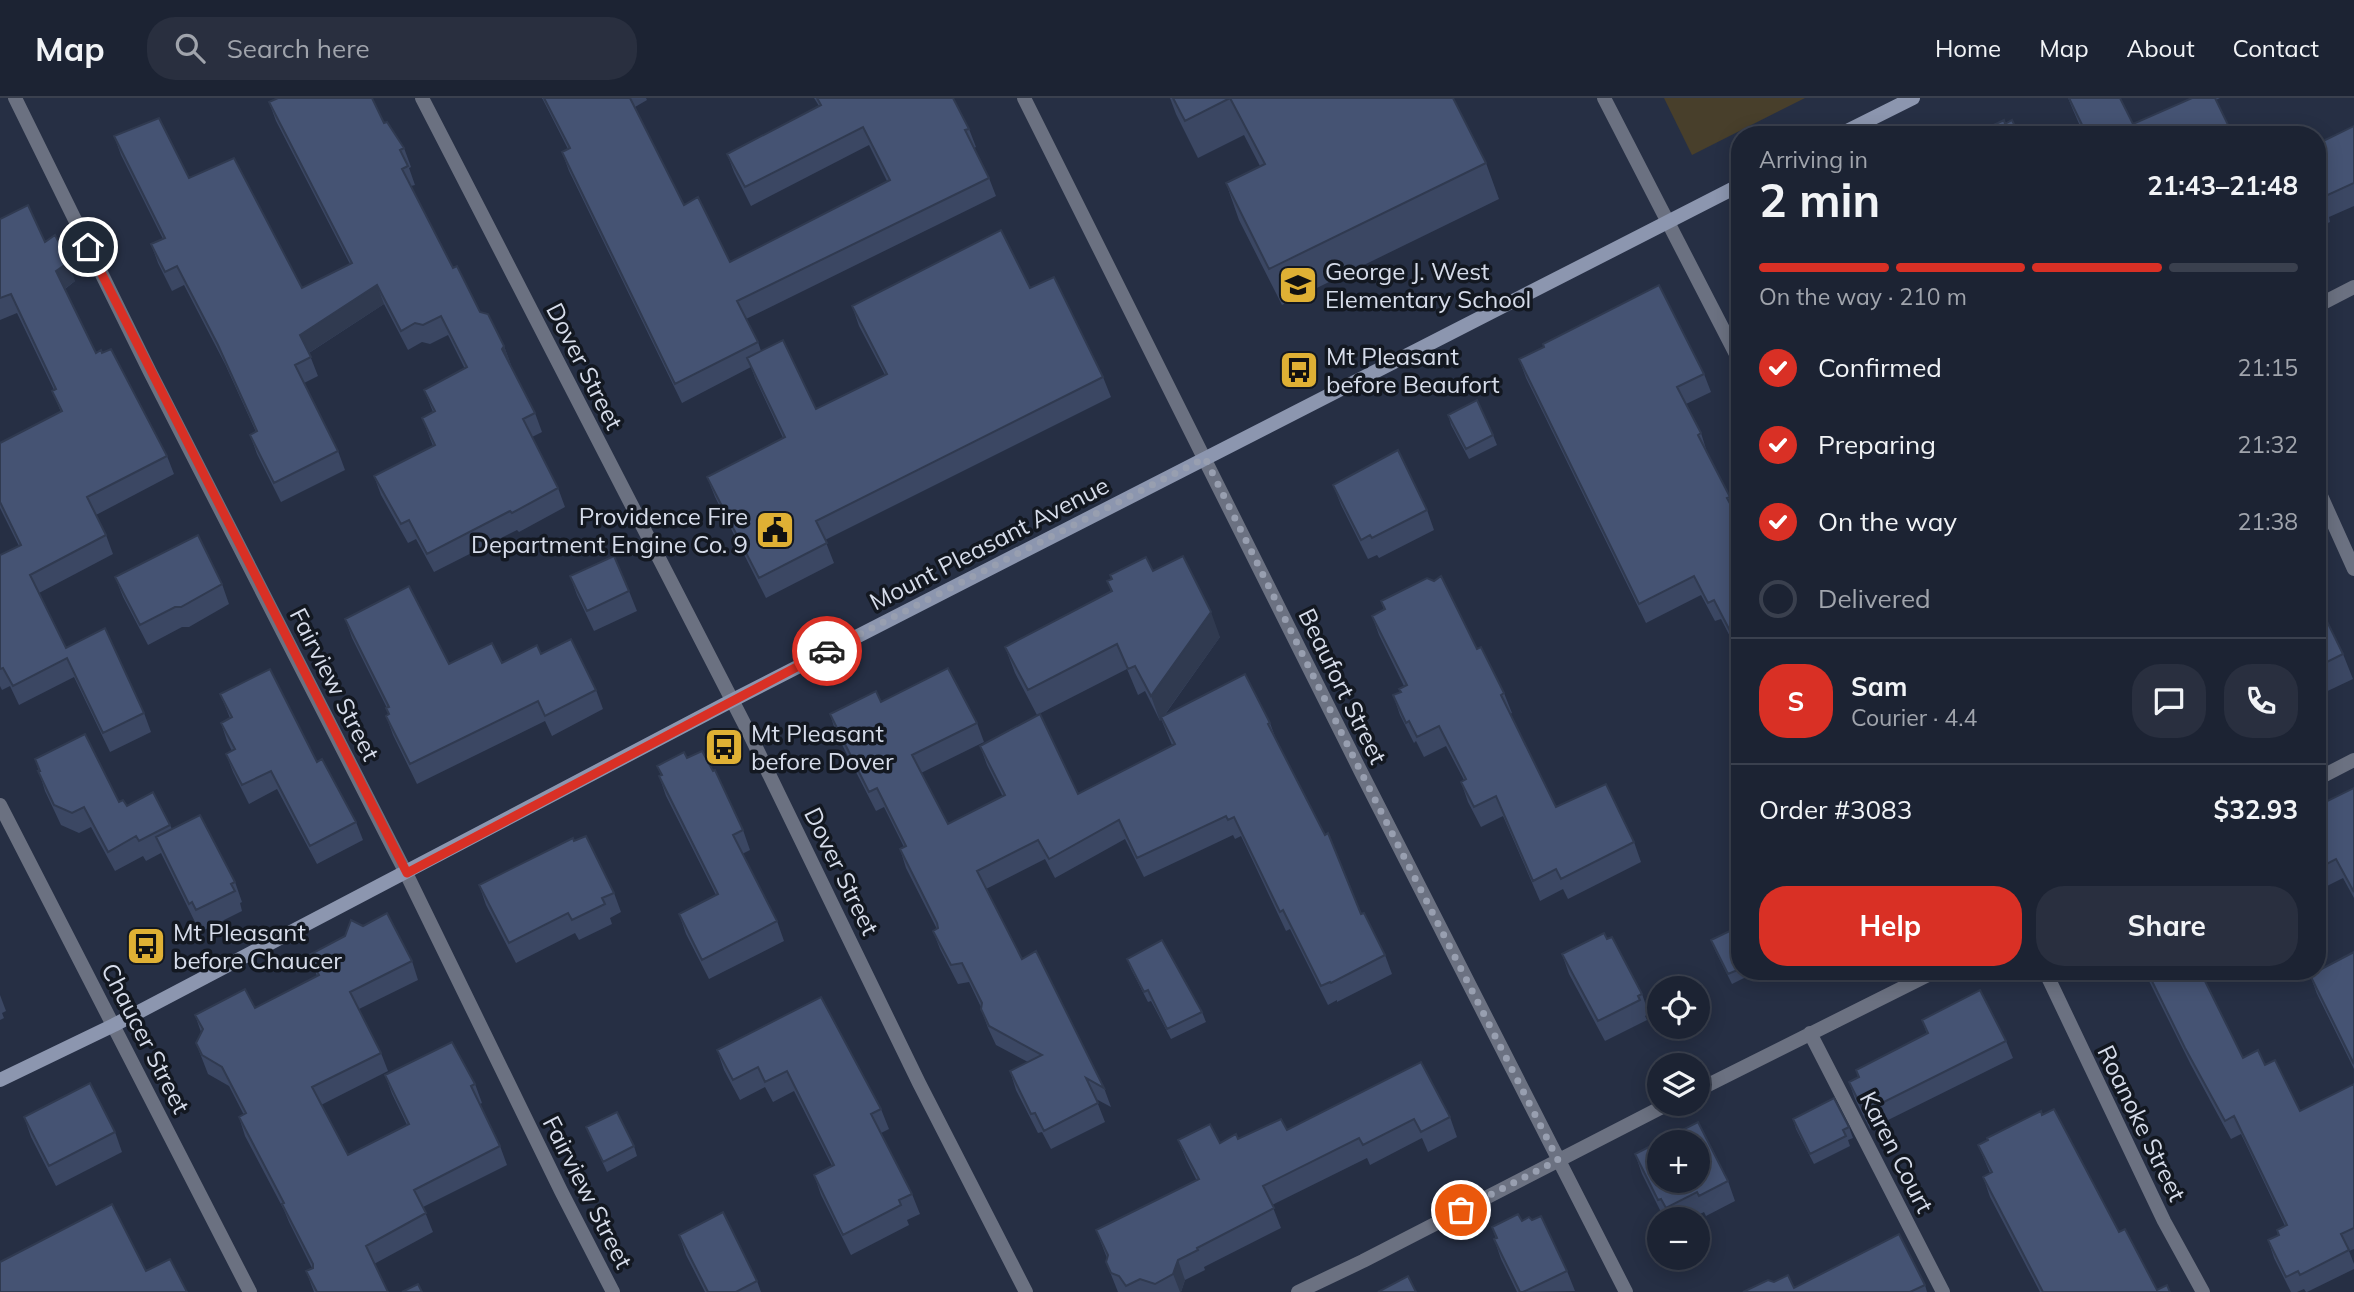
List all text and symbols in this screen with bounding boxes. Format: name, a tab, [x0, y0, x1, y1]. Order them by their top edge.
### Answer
search box	[147, 17, 637, 80]
text: Map	[35, 28, 105, 69]
icon: search	[171, 29, 209, 67]
text: Search here	[227, 32, 370, 65]
text: Home	[1935, 33, 2001, 63]
text: Map	[2039, 33, 2089, 63]
text: About	[2127, 33, 2195, 63]
text: Contact	[2233, 33, 2319, 63]
text: Arriving in	[1759, 145, 1868, 174]
text: 21:43–21:48	[2147, 169, 2298, 202]
text: 2 min	[1759, 171, 1880, 229]
pin	[58, 217, 118, 277]
icon: home	[69, 228, 107, 266]
place label: George J. West Elementary School	[1325, 256, 1531, 314]
school or university icon: George J. West Elementary School	[1277, 264, 1319, 306]
text: On the way · 210 m	[1759, 282, 1967, 311]
street label: Dover Street	[540, 298, 630, 434]
place label: Mt Pleasant before Beaufort	[1326, 341, 1500, 399]
bus stop icon: Mt Pleasant before Beaufort	[1278, 349, 1320, 391]
icon: check	[1759, 349, 1797, 387]
text: Confirmed	[1818, 351, 1942, 384]
text: 21:15	[2238, 353, 2298, 382]
icon: check	[1759, 426, 1797, 464]
text: Preparing	[1818, 428, 1936, 461]
text: 21:32	[2238, 430, 2298, 459]
street label: Mount Pleasant Avenue	[864, 470, 1114, 616]
place label: Providence Fire Department Engine Co. 9	[471, 501, 748, 559]
icon: check	[1759, 503, 1797, 541]
text: On the way	[1818, 505, 1957, 538]
text: 21:38	[2238, 507, 2298, 536]
public building icon: Providence Fire Department Engine Co. 9	[754, 509, 796, 551]
text: Delivered	[1818, 582, 1931, 615]
street label: Fairview Street	[284, 603, 386, 765]
street label: Beaufort Street	[1292, 603, 1394, 769]
courier	[792, 616, 862, 686]
icon: car	[808, 632, 846, 670]
button: chat	[2132, 664, 2206, 738]
button: phone	[2224, 664, 2298, 738]
text: Sam	[1851, 670, 1907, 703]
text: S	[1788, 685, 1804, 718]
text: Courier · 4.4	[1851, 703, 1977, 732]
place label: Mt Pleasant before Dover	[751, 718, 894, 776]
bus stop icon: Mt Pleasant before Dover	[703, 726, 745, 768]
text: Order #3083	[1759, 793, 1912, 826]
text: $32.93	[2214, 793, 2298, 826]
street label: Dover Street	[798, 802, 886, 940]
button: Help	[1759, 886, 2022, 966]
button: Share	[2036, 886, 2298, 966]
place label: Mt Pleasant before Chaucer	[173, 917, 342, 975]
bus stop icon: Mt Pleasant before Chaucer	[125, 925, 167, 967]
street label: Chaucer Street	[95, 958, 197, 1118]
map controls	[1647, 976, 1710, 1270]
button: locate	[1647, 976, 1710, 1039]
street label: Roanoke Street	[2091, 1040, 2193, 1206]
button: layers	[1647, 1053, 1710, 1116]
street label: Karen Court	[1854, 1086, 1940, 1218]
street label: Fairview Street	[537, 1111, 639, 1273]
button: +	[1647, 1130, 1710, 1193]
pin	[1431, 1180, 1491, 1240]
icon: bag	[1442, 1191, 1480, 1229]
button: −	[1647, 1207, 1710, 1270]

